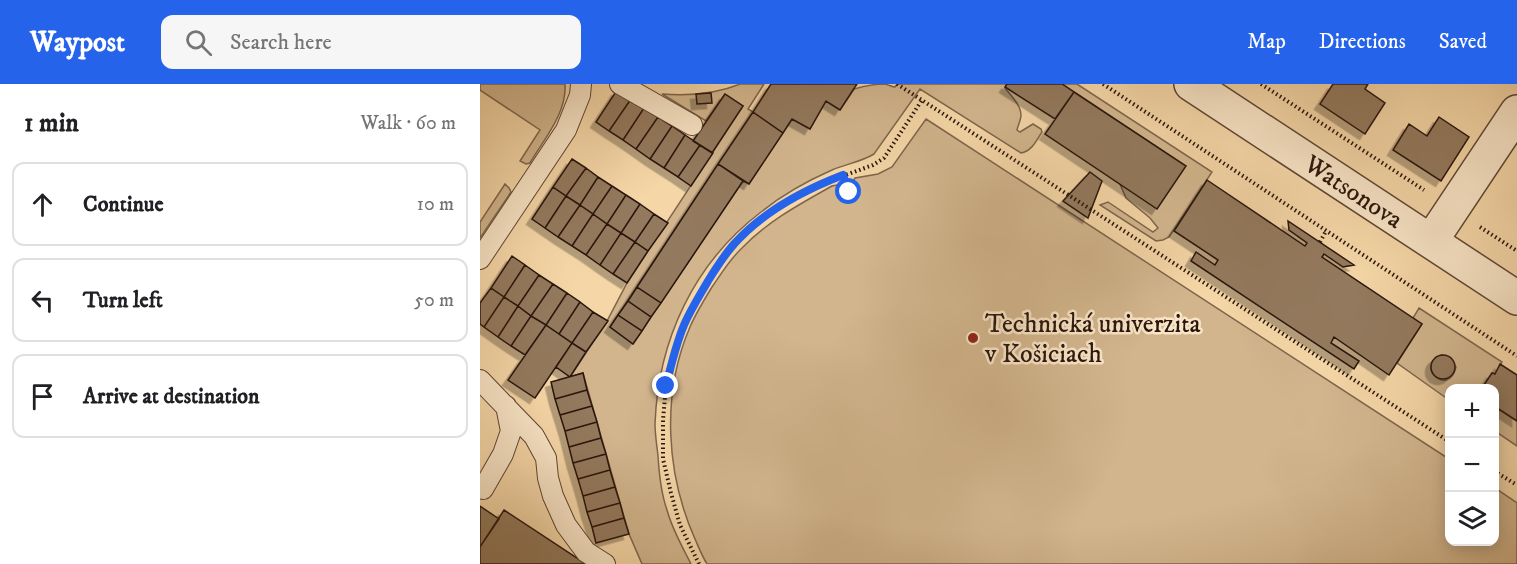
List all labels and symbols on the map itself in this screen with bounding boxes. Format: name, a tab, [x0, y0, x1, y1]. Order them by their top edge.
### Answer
street label: Watsonova	[1297, 147, 1409, 237]
route start	[835, 178, 861, 204]
place label: Technická univerzita v Košiciach	[984, 308, 1201, 371]
marker: Technická univerzita v Košiciach	[966, 331, 980, 345]
route end	[652, 372, 678, 398]

